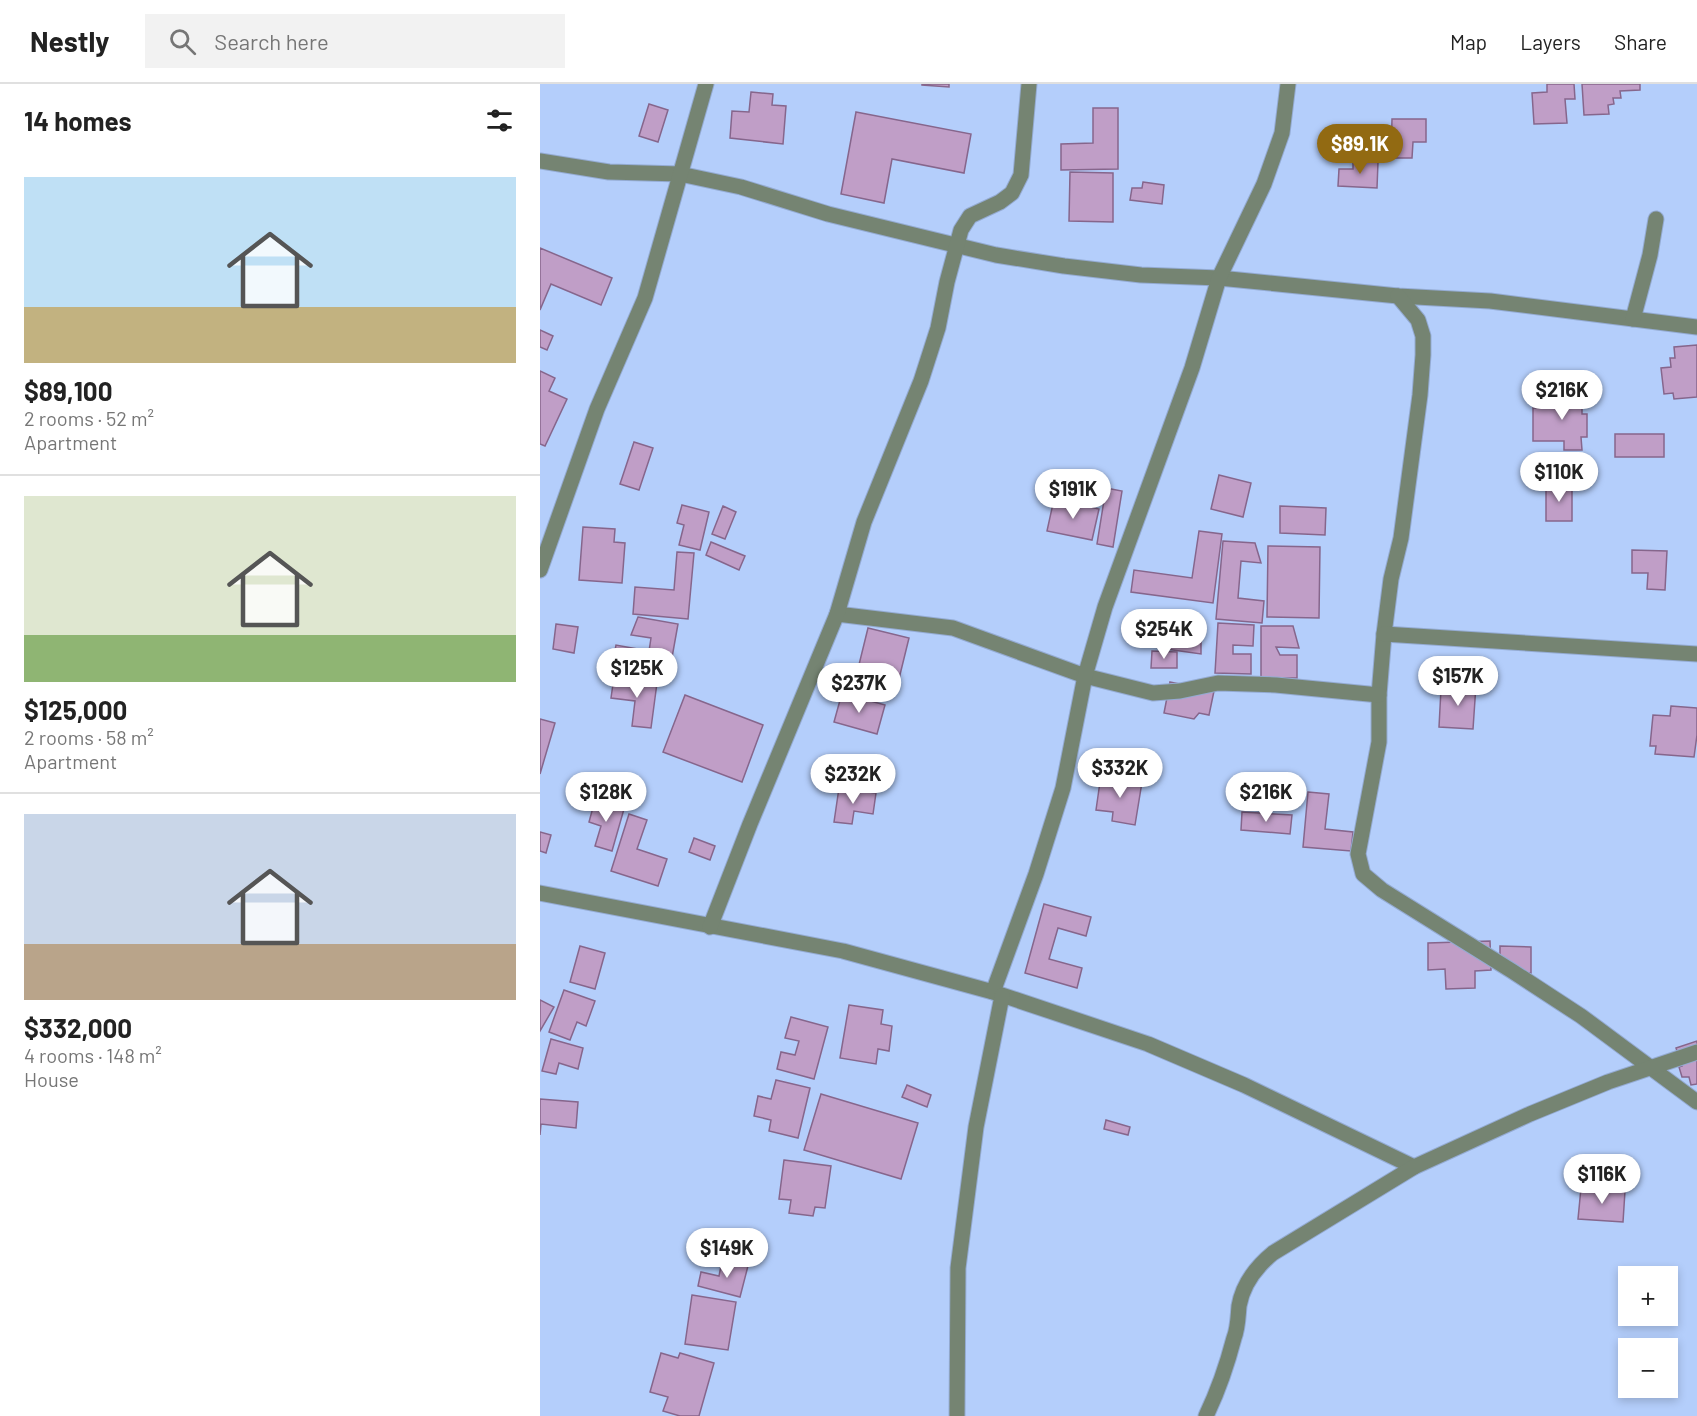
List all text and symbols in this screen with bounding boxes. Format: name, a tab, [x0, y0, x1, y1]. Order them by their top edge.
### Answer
search box	[145, 14, 565, 68]
text: Nestly	[30, 24, 109, 58]
icon: search	[166, 25, 199, 58]
text: Search here	[214, 28, 329, 54]
text: Map	[1450, 29, 1487, 54]
text: Layers	[1520, 29, 1581, 54]
text: Share	[1614, 29, 1667, 54]
icon: filters	[483, 104, 516, 137]
text: 14 homes	[24, 105, 131, 136]
pin: $89.1K	[1311, 124, 1409, 175]
text: $89.1K	[1331, 131, 1389, 155]
icon: home	[216, 216, 324, 324]
pin: $216K	[1520, 370, 1604, 421]
text: $89,100	[24, 375, 112, 406]
text: $216K	[1536, 377, 1588, 401]
text: 2 rooms · 52 m²	[24, 406, 154, 430]
text: Apartment	[24, 430, 117, 454]
pin: $110K	[1517, 452, 1601, 503]
text: $110K	[1534, 459, 1584, 483]
pin: $191K	[1031, 469, 1115, 520]
text: $191K	[1049, 476, 1097, 500]
icon: home	[216, 535, 324, 643]
pin: $254K	[1122, 609, 1206, 660]
text: $254K	[1135, 616, 1193, 640]
pin: $125K	[595, 648, 679, 699]
text: $125K	[610, 655, 664, 679]
pin: $157K	[1416, 656, 1500, 707]
pin: $237K	[817, 663, 901, 714]
text: $157K	[1432, 663, 1484, 687]
text: $237K	[831, 670, 887, 694]
text: $125,000	[24, 694, 127, 725]
text: 2 rooms · 58 m²	[24, 725, 154, 749]
pin: $332K	[1078, 748, 1162, 799]
text: Apartment	[24, 749, 117, 773]
pin: $232K	[811, 754, 895, 805]
text: $332K	[1092, 755, 1148, 779]
text: $232K	[825, 761, 881, 785]
pin: $128K	[564, 772, 648, 823]
pin: $216K	[1224, 772, 1308, 823]
text: $128K	[579, 779, 633, 803]
text: $216K	[1240, 779, 1292, 803]
icon: home	[216, 853, 324, 961]
text: $332,000	[24, 1012, 132, 1043]
text: 4 rooms · 148 m²	[24, 1043, 162, 1067]
text: House	[24, 1067, 79, 1091]
pin: $116K	[1560, 1154, 1644, 1205]
text: $116K	[1578, 1161, 1627, 1185]
pin: $149K	[685, 1228, 769, 1279]
text: $149K	[700, 1235, 754, 1259]
map controls	[1618, 1266, 1678, 1398]
button: +	[1618, 1266, 1678, 1326]
button: −	[1618, 1338, 1678, 1398]

